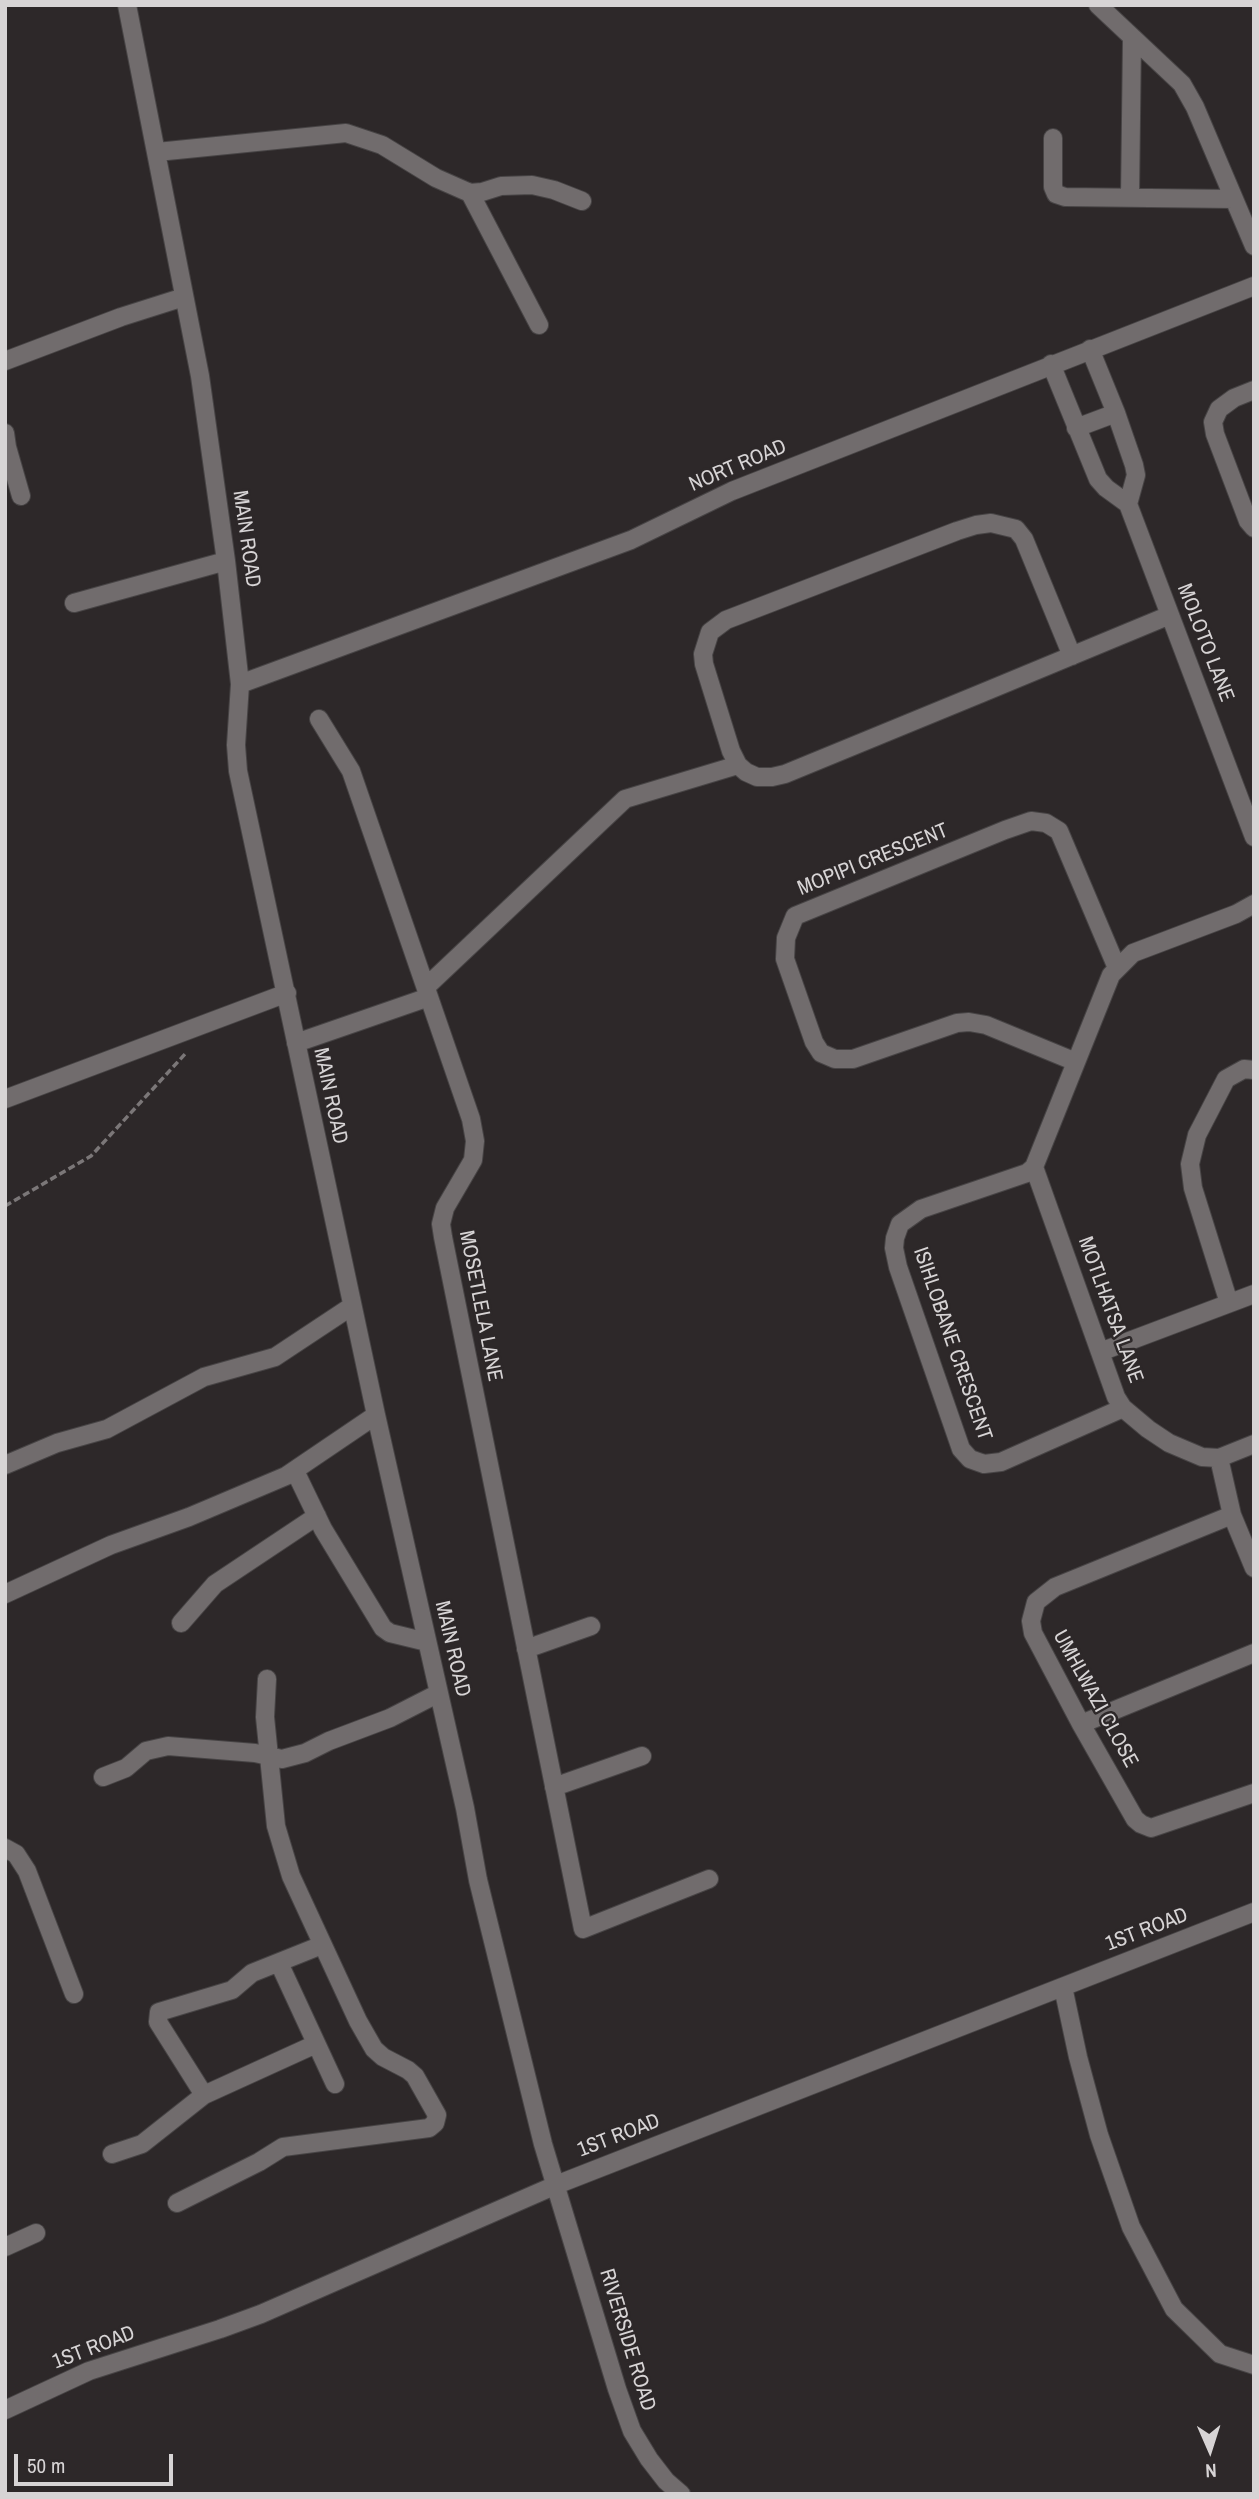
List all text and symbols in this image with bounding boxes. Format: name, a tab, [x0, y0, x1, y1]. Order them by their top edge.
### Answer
street label: NORT ROAD	[686, 434, 790, 498]
street label: MAIN ROAD	[227, 489, 265, 589]
street label: MOLOTO LANE	[1171, 581, 1239, 705]
street label: MOPIPI CRESCENT	[794, 818, 952, 902]
street label: MAIN ROAD	[308, 1046, 352, 1146]
street label: MOSETLELA LANE	[453, 1228, 507, 1384]
street label: MOTLHATSA LANE	[1072, 1233, 1148, 1387]
street label: ISIHLOBANE CRESCENT	[907, 1244, 997, 1444]
street label: MAIN ROAD	[429, 1599, 475, 1699]
street label: UMHLWAZI CLOSE	[1047, 1626, 1143, 1772]
street label: 1ST ROAD	[1102, 1903, 1192, 1957]
street label: 1ST ROAD	[574, 2109, 664, 2163]
street label: RIVERSIDE ROAD	[593, 2266, 661, 2414]
street label: 1ST ROAD	[49, 2321, 139, 2375]
north arrow	[1175, 2415, 1245, 2485]
scale bar	[18, 2440, 177, 2484]
text: 50 m	[27, 2451, 65, 2480]
text: N	[1205, 2458, 1217, 2484]

